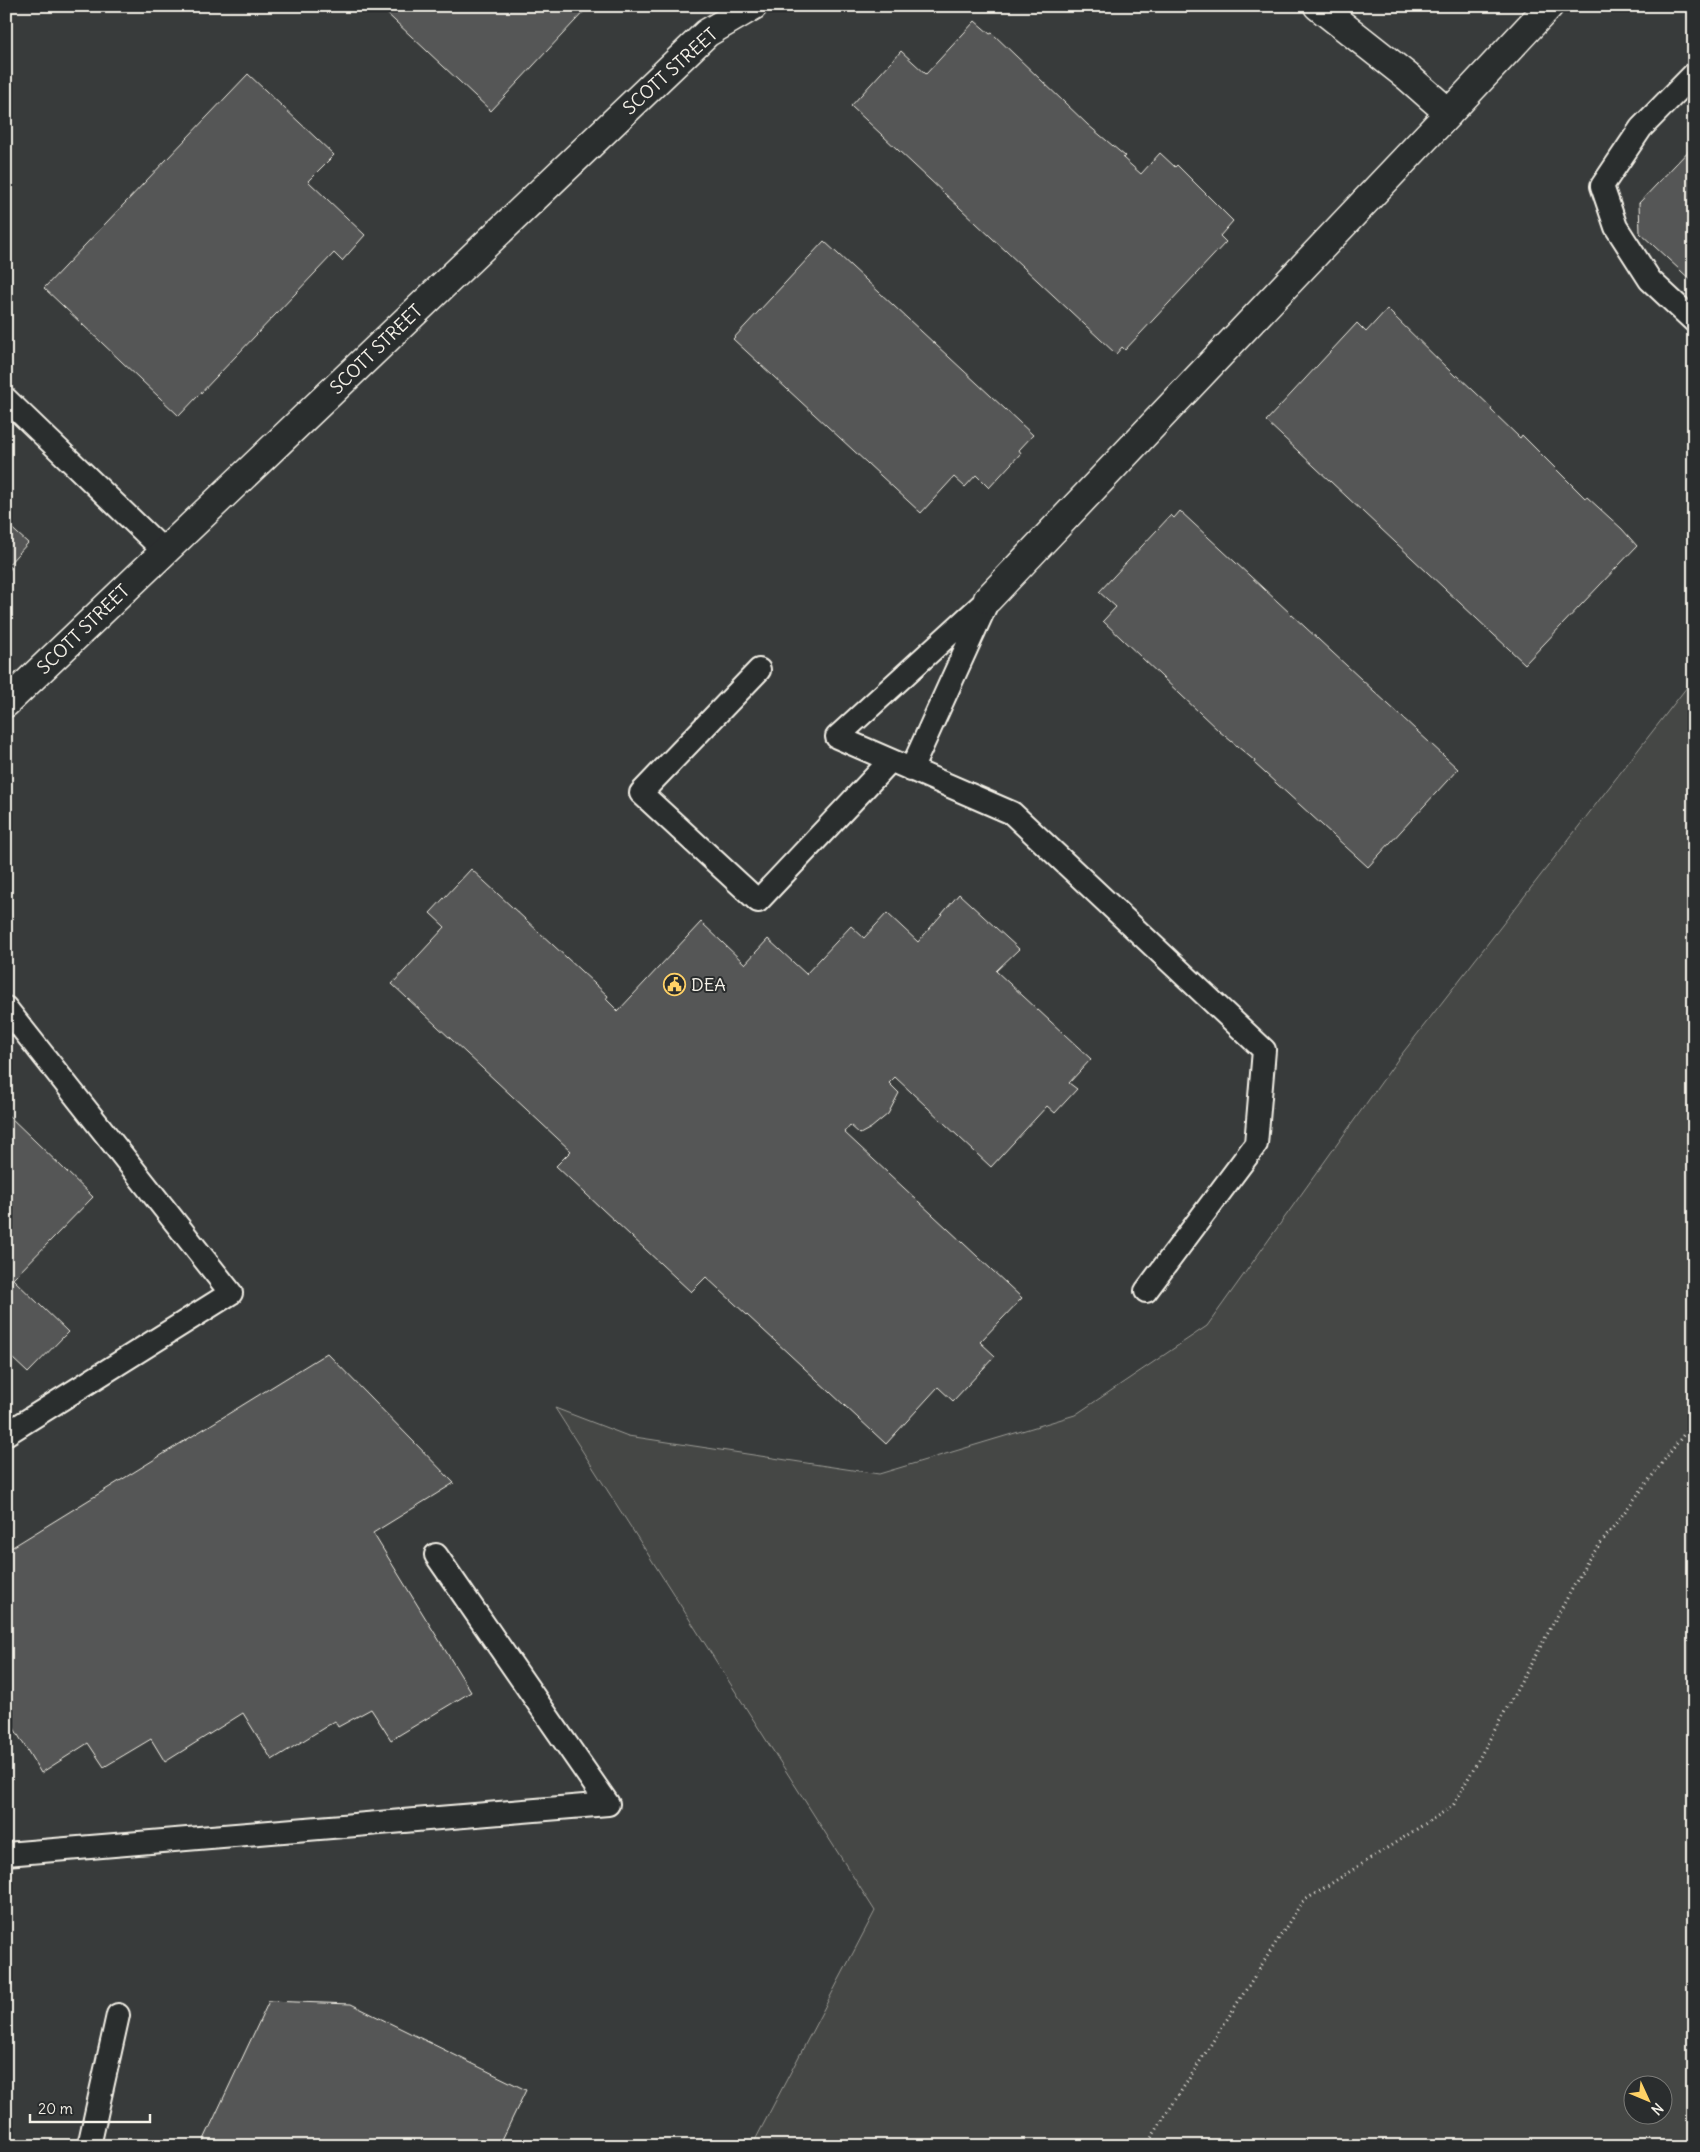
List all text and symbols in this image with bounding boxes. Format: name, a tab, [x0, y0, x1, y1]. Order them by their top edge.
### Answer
street label: SCOTT STREET	[618, 23, 722, 119]
street label: SCOTT STREET	[325, 299, 427, 399]
street label: SCOTT STREET	[32, 579, 134, 679]
public building icon: DEA	[663, 972, 687, 996]
place label: DEA	[691, 973, 726, 996]
north arrow	[1622, 2074, 1672, 2124]
scale bar	[30, 2092, 150, 2124]
text: 20 m	[38, 2099, 73, 2118]
text: N	[1648, 2099, 1667, 2119]

